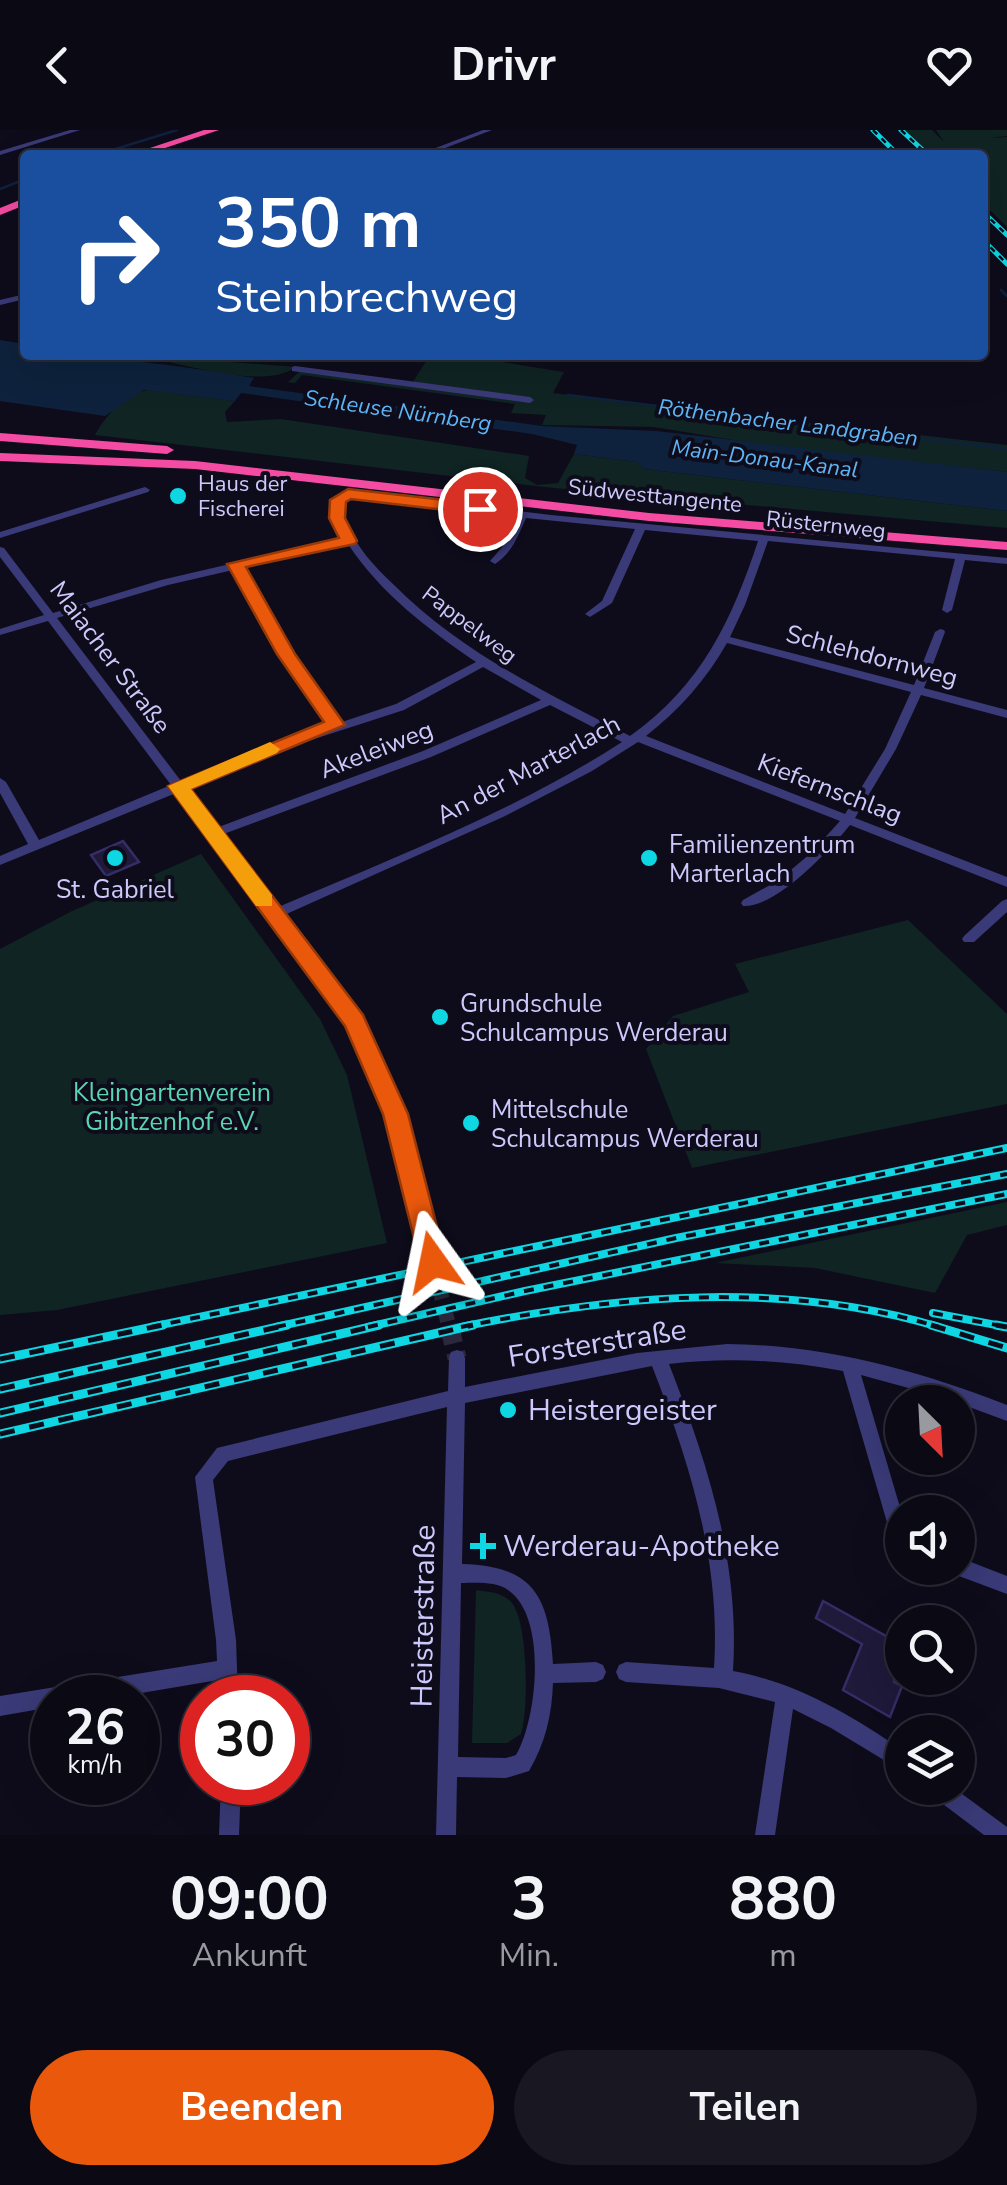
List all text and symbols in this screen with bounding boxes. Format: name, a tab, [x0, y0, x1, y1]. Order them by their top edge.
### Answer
text: Drivr	[451, 35, 556, 96]
icon: back	[30, 38, 85, 93]
icon: heart	[922, 38, 977, 93]
text: 350 m	[215, 176, 421, 272]
icon: right	[50, 190, 180, 320]
text: Steinbrechweg	[215, 267, 518, 328]
water label: Schleuse Nürnberg	[302, 383, 493, 439]
water label: Röthenbacher Landgraben	[656, 392, 920, 454]
water label: Main-Donau-Kanal	[670, 433, 860, 485]
pin	[438, 467, 523, 552]
place label: Haus der Fischerei	[198, 469, 288, 524]
street label: Südwesttangente	[566, 472, 743, 520]
icon: arrive	[453, 482, 508, 537]
marker: Haus der Fischerei	[167, 485, 189, 507]
street label: Rüsternweg	[765, 504, 887, 546]
street label: Maiacher Straße	[42, 574, 179, 741]
street label: Pappelweg	[416, 579, 523, 670]
street label: Schlehdornweg	[782, 617, 961, 695]
street label: An der Marterlach	[431, 707, 626, 833]
street label: Akeleiweg	[315, 713, 438, 787]
street label: Kiefernschlag	[752, 746, 907, 832]
place label: Familienzentrum Marterlach	[669, 828, 855, 891]
marker: St. Gabriel	[104, 847, 126, 869]
marker: Familienzentrum Marterlach	[638, 847, 660, 869]
place label: St. Gabriel	[56, 873, 175, 907]
place label: Grundschule Schulcampus Werderau	[460, 987, 728, 1050]
marker: Grundschule Schulcampus Werderau	[429, 1006, 451, 1028]
park label: Kleingartenverein Gibitzenhof e.V.	[73, 1076, 271, 1139]
place label: Mittelschule Schulcampus Werderau	[491, 1093, 759, 1156]
marker: Mittelschule Schulcampus Werderau	[460, 1112, 482, 1134]
position arrow	[381, 1210, 485, 1314]
street label: Forsterstraße	[505, 1309, 689, 1378]
north arrow	[885, 1385, 975, 1475]
map controls	[885, 1385, 975, 1805]
place label: Heistergeister	[528, 1390, 717, 1431]
marker: Heistergeister	[497, 1399, 519, 1421]
button: sound	[885, 1495, 975, 1585]
street label: Heisterstraße	[401, 1524, 446, 1708]
place label: Werderau-Apotheke	[503, 1526, 780, 1567]
marker: Werderau-Apotheke	[472, 1535, 494, 1557]
button: search	[885, 1605, 975, 1695]
speed limit sign: 30	[180, 1675, 310, 1805]
text: 26	[65, 1693, 125, 1762]
button: layers	[885, 1715, 975, 1805]
text: km/h	[67, 1748, 123, 1782]
text: 09:00	[170, 1858, 329, 1940]
text: 3	[511, 1858, 547, 1940]
text: 880	[729, 1858, 837, 1940]
text: Ankunft	[192, 1934, 307, 1977]
text: Min.	[499, 1934, 559, 1977]
text: m	[769, 1934, 797, 1977]
button: Beenden	[30, 2050, 494, 2165]
button: Teilen	[514, 2050, 977, 2165]

